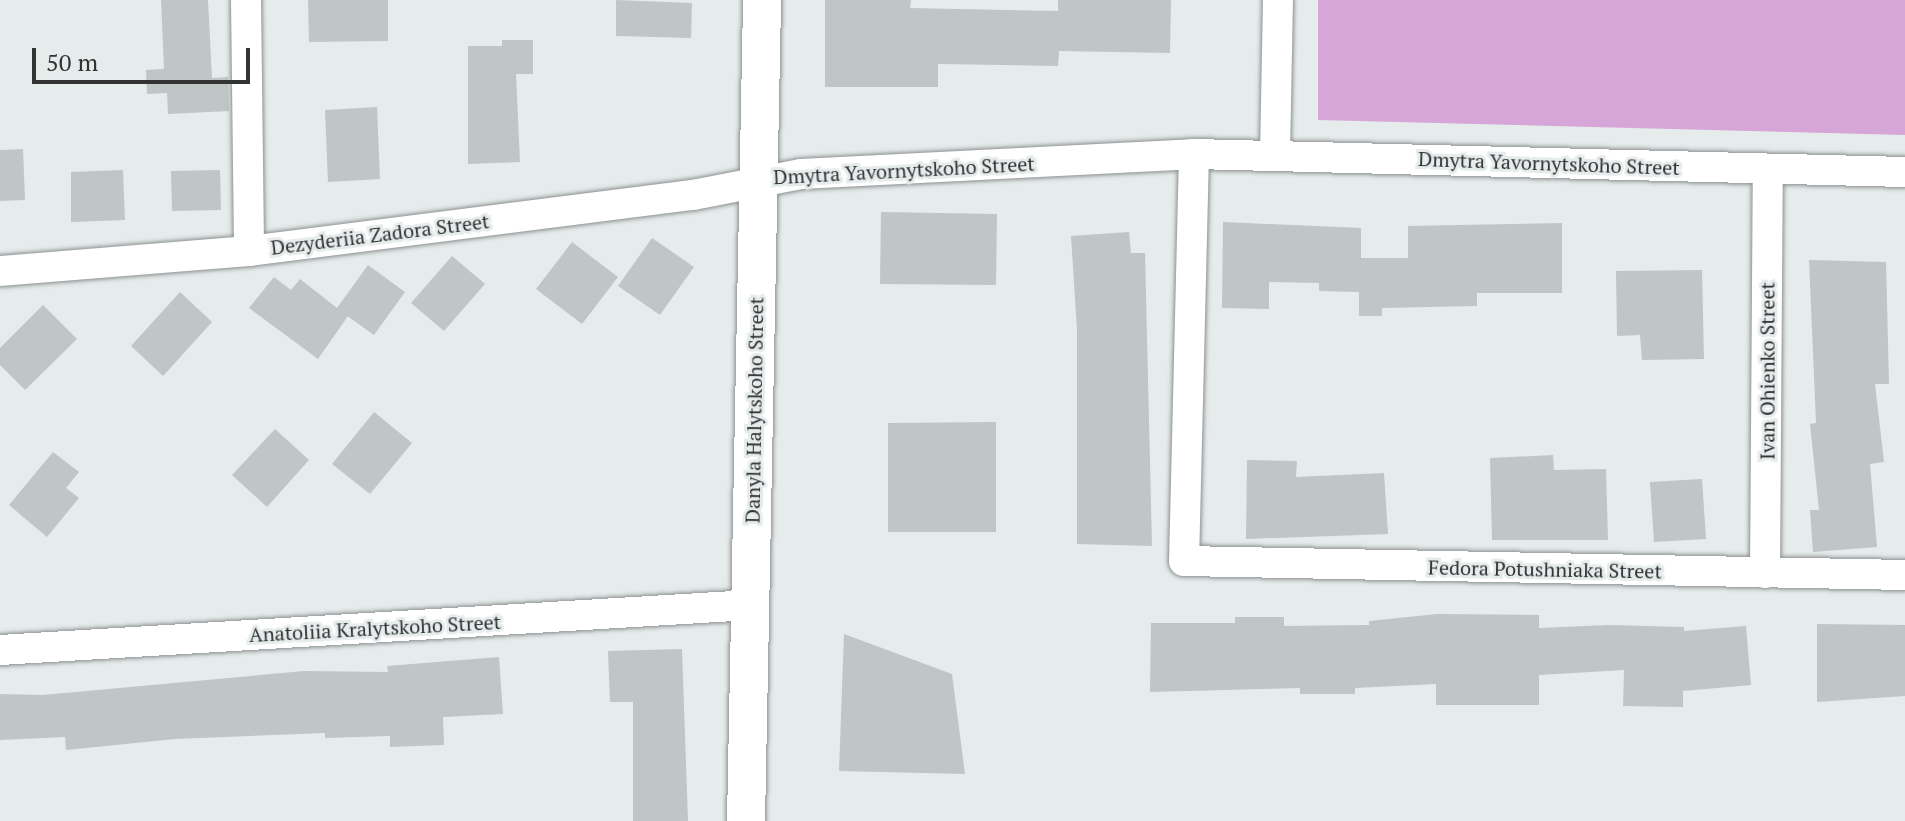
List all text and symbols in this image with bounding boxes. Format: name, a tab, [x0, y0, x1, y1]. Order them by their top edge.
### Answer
scale bar	[36, 32, 254, 82]
text: 50 m	[46, 46, 98, 78]
street label: Dmytra Yavornytskoho Street	[1418, 146, 1680, 180]
street label: Dmytra Yavornytskoho Street	[773, 151, 1035, 189]
street label: Dezyderiia Zadora Street	[269, 209, 491, 259]
street label: Ivan Ohienko Street	[1755, 282, 1779, 460]
street label: Danyla Halytskoho Street	[740, 297, 768, 523]
street label: Fedora Potushniaka Street	[1428, 555, 1662, 583]
street label: Anatoliia Kralytskoho Street	[248, 609, 502, 647]

